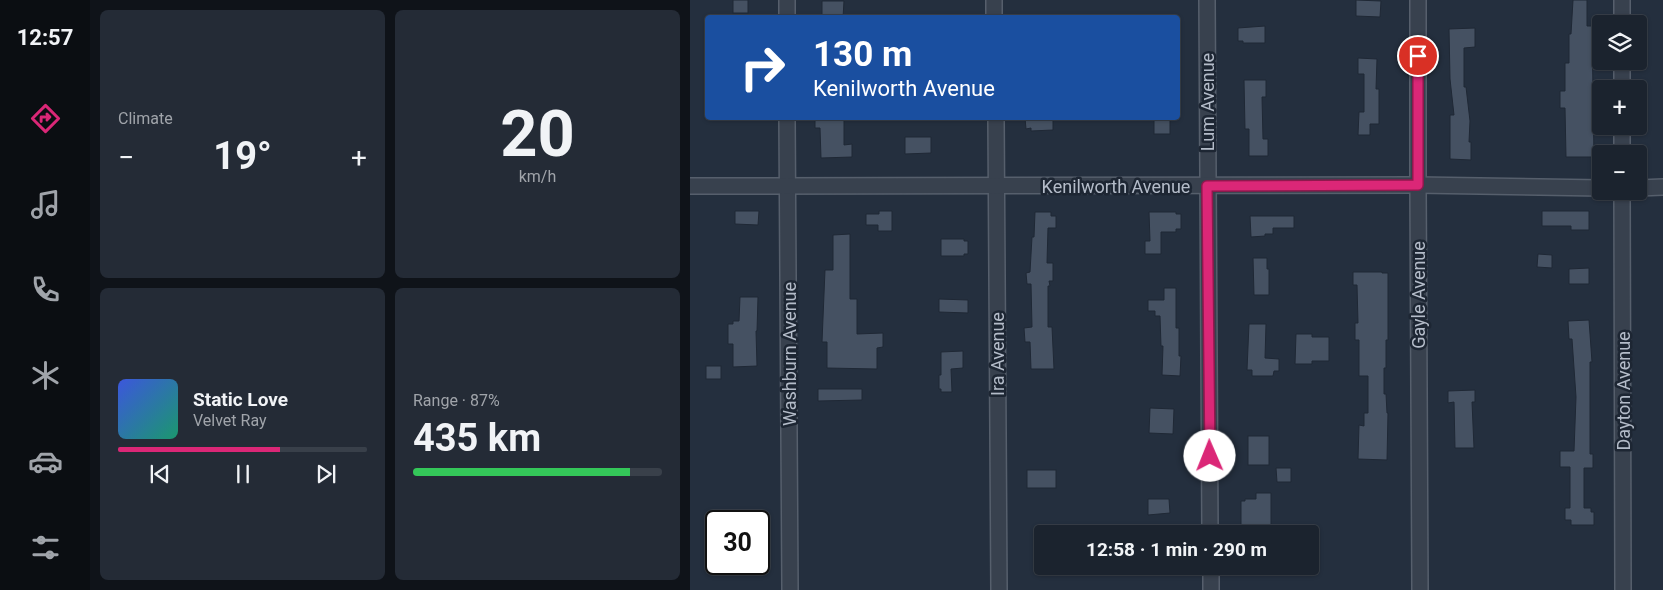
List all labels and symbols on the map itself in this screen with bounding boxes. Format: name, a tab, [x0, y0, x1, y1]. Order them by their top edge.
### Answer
pin	[1397, 35, 1439, 77]
street label: Lum Avenue	[1197, 53, 1218, 151]
street label: Kenilworth Avenue	[1042, 176, 1190, 197]
street label: Gayle Avenue	[1408, 241, 1429, 349]
street label: Washburn Avenue	[779, 282, 800, 426]
street label: Ira Avenue	[987, 312, 1008, 396]
street label: Dayton Avenue	[1613, 331, 1634, 451]
position arrow	[1183, 429, 1235, 481]
speed limit sign: 30	[705, 510, 770, 575]

